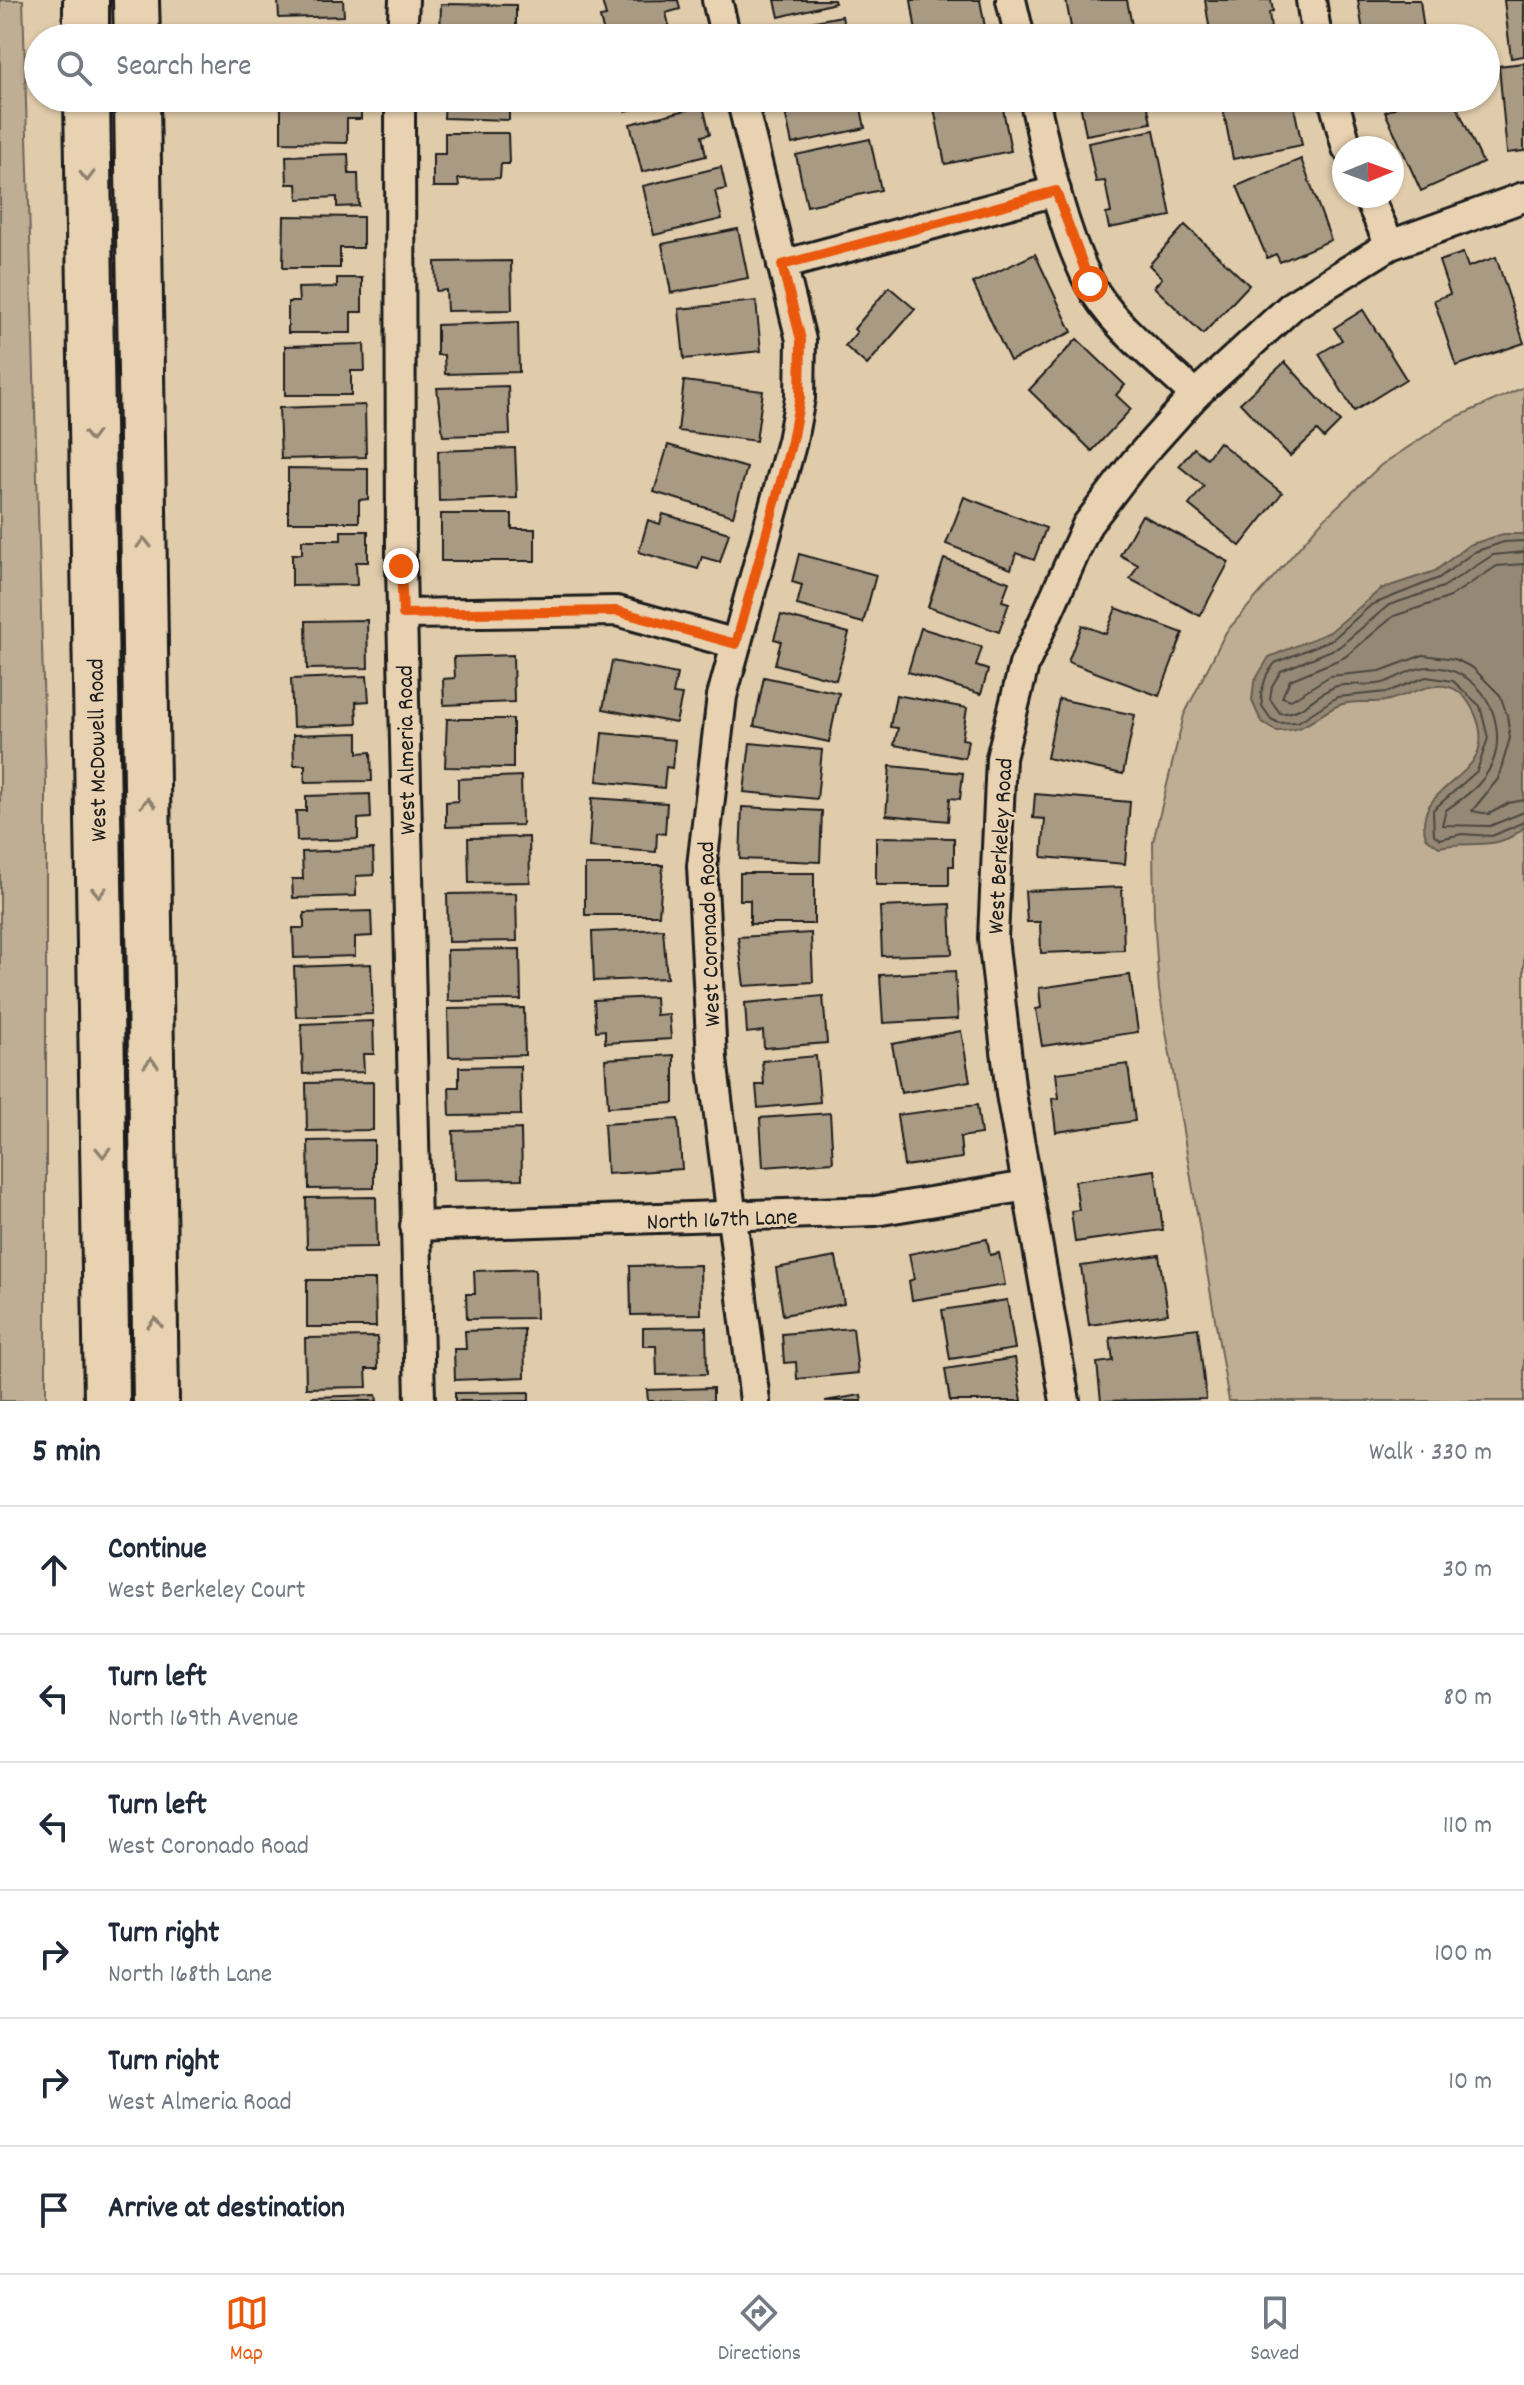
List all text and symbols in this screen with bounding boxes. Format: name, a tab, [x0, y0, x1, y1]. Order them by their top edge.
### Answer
search box	[24, 24, 1500, 112]
icon: search	[52, 46, 96, 90]
text: Search here	[116, 47, 252, 90]
north arrow	[1332, 136, 1404, 208]
one-way arrow	[78, 170, 96, 183]
route start	[1072, 266, 1108, 302]
one-way arrow	[82, 430, 100, 443]
one-way arrow	[135, 536, 153, 549]
route end	[383, 548, 419, 584]
street label: West McDowell Road	[80, 658, 118, 842]
street label: West Almeria Road	[390, 665, 426, 835]
street label: West Berkeley Road	[980, 757, 1024, 935]
one-way arrow	[139, 796, 156, 809]
street label: West Coronado Road	[691, 841, 731, 1027]
one-way arrow	[90, 886, 107, 899]
one-way arrow	[143, 1056, 160, 1069]
one-way arrow	[94, 1146, 112, 1159]
street label: North 167th Lane	[646, 1201, 798, 1241]
one-way arrow	[146, 1316, 164, 1329]
text: 5 min	[32, 1429, 101, 1478]
text: Walk · 330 m	[1369, 1435, 1492, 1472]
text: Continue	[108, 1530, 207, 1573]
icon: ahead	[32, 1548, 76, 1592]
text: 30 m	[1442, 1552, 1492, 1589]
text: West Berkeley Court	[108, 1573, 305, 1610]
text: Turn left	[108, 1658, 207, 1701]
icon: left	[32, 1676, 76, 1720]
text: 80 m	[1444, 1680, 1492, 1717]
text: North 169th Avenue	[108, 1701, 298, 1738]
text: Turn left	[108, 1786, 207, 1829]
icon: left	[32, 1804, 76, 1848]
text: 110 m	[1443, 1808, 1492, 1845]
text: West Coronado Road	[108, 1829, 309, 1866]
text: Turn right	[108, 1914, 219, 1957]
icon: right	[32, 1932, 76, 1976]
text: 100 m	[1434, 1936, 1492, 1973]
text: North 168th Lane	[108, 1957, 272, 1994]
text: Turn right	[108, 2042, 219, 2085]
icon: right	[32, 2060, 76, 2104]
text: 10 m	[1448, 2064, 1492, 2101]
text: West Almeria Road	[108, 2085, 292, 2122]
icon: arrive	[32, 2188, 76, 2232]
text: Arrive at destination	[108, 2189, 345, 2232]
tab: Map	[225, 2291, 269, 2370]
tab: Directions	[718, 2291, 801, 2370]
tab: Saved	[1250, 2291, 1299, 2370]

